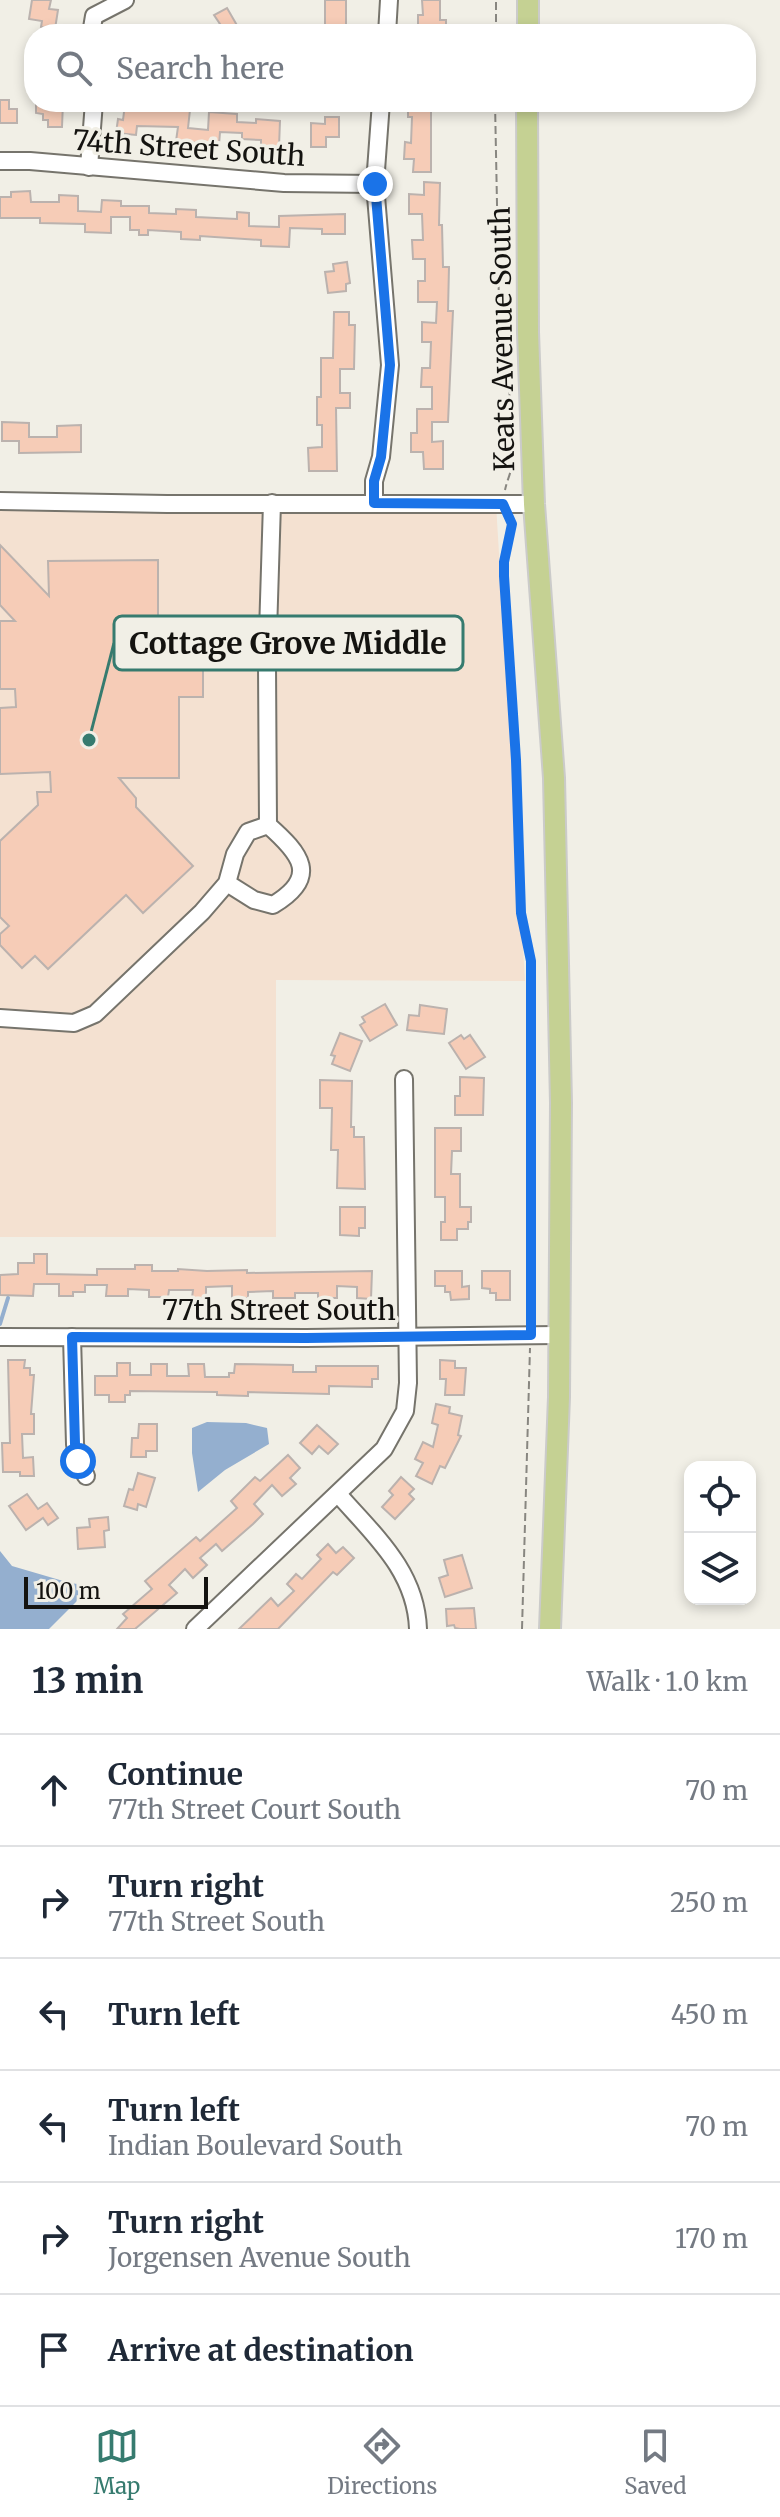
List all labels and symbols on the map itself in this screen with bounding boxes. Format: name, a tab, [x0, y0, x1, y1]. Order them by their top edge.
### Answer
street label: 74th Street South	[72, 122, 306, 174]
route end	[357, 166, 393, 202]
street label: Keats Avenue South	[482, 206, 522, 472]
callout: Cottage Grove Middle	[114, 616, 463, 670]
text: Cottage Grove Middle	[129, 624, 447, 662]
street label: 77th Street South	[162, 1292, 396, 1328]
route start	[60, 1443, 96, 1479]
scale bar	[24, 1573, 208, 1609]

